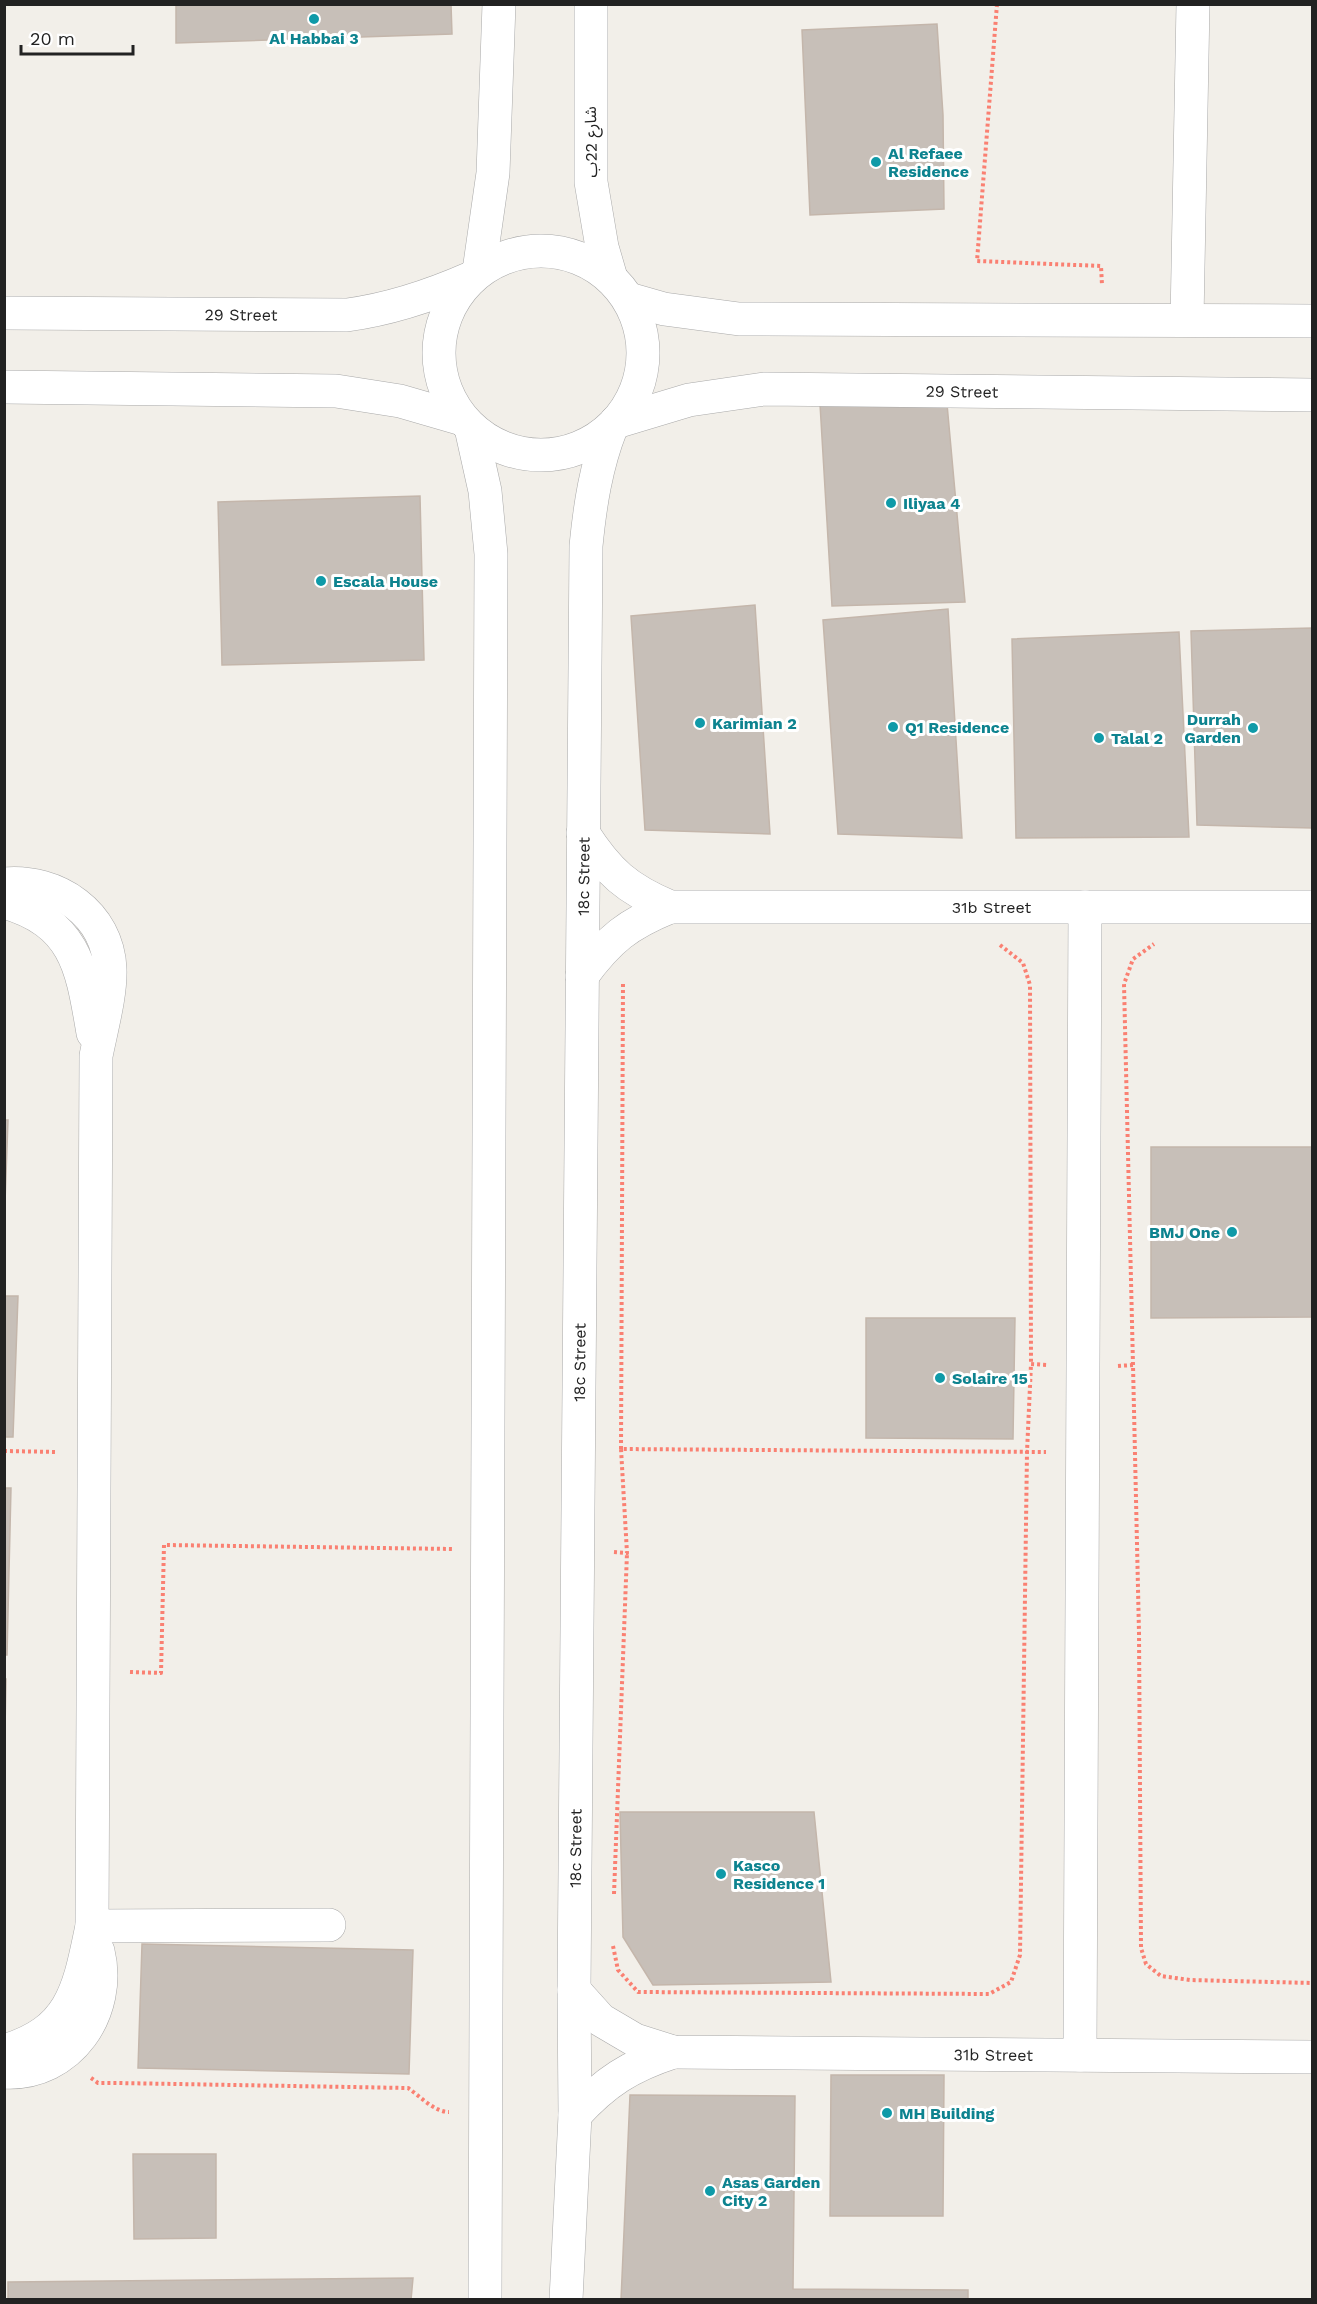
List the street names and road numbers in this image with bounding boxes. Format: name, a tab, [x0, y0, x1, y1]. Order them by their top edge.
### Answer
street label: شارع 22ب	[581, 106, 604, 178]
street label: 29 Street	[204, 305, 278, 324]
street label: 29 Street	[925, 381, 999, 401]
street label: 18c Street	[573, 837, 593, 916]
street label: 31b Street	[952, 898, 1031, 917]
street label: 18c Street	[569, 1323, 589, 1402]
street label: 18c Street	[565, 1808, 585, 1888]
street label: 31b Street	[954, 2045, 1033, 2064]

